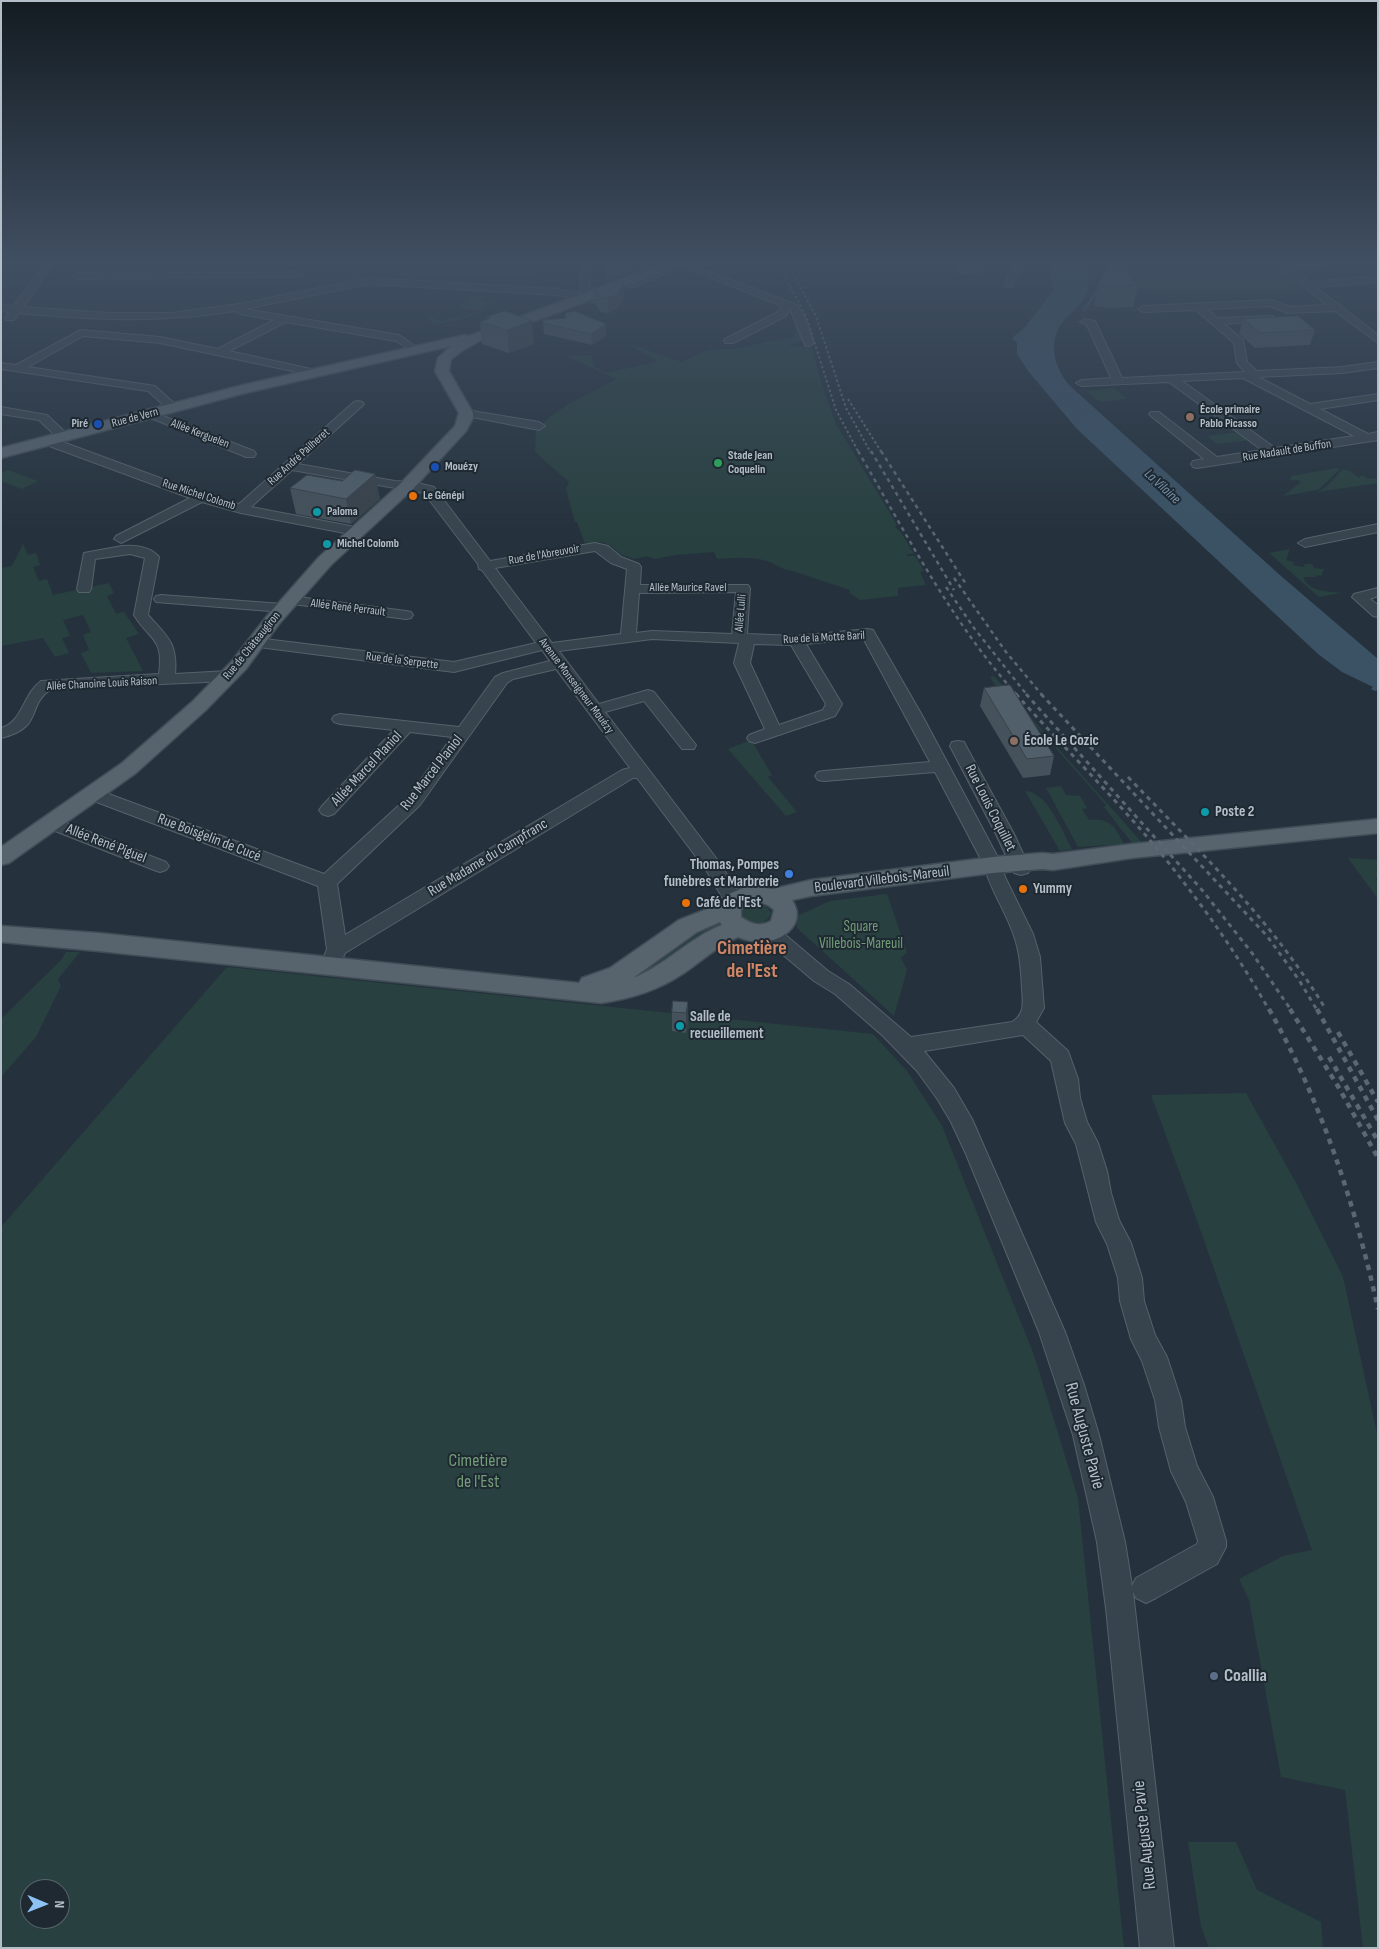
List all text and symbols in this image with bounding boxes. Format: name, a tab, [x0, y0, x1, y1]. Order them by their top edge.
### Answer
place label: École primaire Pablo Picasso	[1200, 403, 1260, 431]
street label: Rue de Vern	[110, 405, 160, 431]
marker: École primaire Pablo Picasso	[1184, 411, 1196, 423]
street label: Allée Kerguelen	[169, 416, 231, 452]
place label: Piré	[71, 417, 88, 431]
marker: Piré	[92, 418, 104, 430]
street label: Rue André Pailheret	[265, 425, 333, 489]
street label: Rue Nadault de Buffon	[1242, 437, 1332, 465]
place label: Stade Jean Coquelin	[728, 449, 773, 477]
marker: Stade Jean Coquelin	[712, 457, 724, 469]
place label: Mouézy	[445, 460, 478, 474]
marker: Mouézy	[429, 461, 441, 473]
water label: La Vilaine	[1140, 466, 1184, 508]
street label: Rue Michel Colomb	[161, 476, 237, 514]
place label: Le Génépi	[423, 489, 464, 503]
marker: Le Génépi	[407, 490, 419, 502]
place label: Paloma	[327, 505, 358, 519]
marker: Paloma	[311, 506, 323, 518]
place label: Michel Colomb	[337, 537, 399, 551]
marker: Michel Colomb	[321, 538, 333, 550]
street label: Rue de l'Abreuvoir	[507, 542, 581, 568]
street label: Allée Maurice Ravel	[650, 581, 726, 595]
street label: Allée Lulli	[732, 594, 750, 632]
street label: Allée René Perrault	[310, 596, 386, 620]
street label: Rue de Châteaugiron	[220, 609, 284, 683]
street label: Rue de la Motte Baril	[783, 629, 865, 647]
street label: Avenue Monseigneur Mouézy	[535, 635, 617, 737]
street label: Rue de la Serpette	[365, 649, 439, 673]
street label: Allée Chanoine Louis Raison	[46, 674, 158, 694]
street label: Allée Marcel Planiol	[328, 728, 406, 810]
street label: Rue Marcel Planiol	[397, 732, 467, 814]
place label: École Le Cozic	[1024, 732, 1099, 750]
marker: École Le Cozic	[1008, 735, 1020, 747]
street label: Rue Louis Coquillet	[960, 762, 1020, 854]
place label: Poste 2	[1215, 803, 1254, 821]
marker: Poste 2	[1199, 806, 1211, 818]
street label: Rue Boisgelin de Cucé	[155, 810, 263, 866]
street label: Rue Madame du Campfranc	[425, 815, 551, 901]
street label: Allée René Piguel	[63, 820, 149, 868]
place label: Thomas, Pompes funèbres et Marbrerie	[664, 856, 779, 891]
street label: Boulevard Villebois-Mareuil	[813, 863, 951, 897]
marker: Thomas, Pompes funèbres et Marbrerie	[783, 868, 795, 880]
place label: Yummy	[1033, 880, 1072, 898]
marker: Yummy	[1017, 883, 1029, 895]
place label: Café de l'Est	[696, 894, 761, 912]
marker: Café de l'Est	[680, 897, 692, 909]
park label: Square Villebois-Mareuil	[819, 918, 903, 953]
district label: Cimetière de l'Est	[717, 937, 787, 984]
place label: Salle de recueillement	[690, 1008, 764, 1043]
marker: Salle de recueillement	[674, 1020, 686, 1032]
street label: Rue Auguste Pavie	[1059, 1380, 1109, 1492]
park label: Cimetière de l'Est	[448, 1450, 508, 1492]
place label: Coallia	[1224, 1665, 1267, 1687]
marker: Coallia	[1208, 1670, 1220, 1682]
street label: Rue Auguste Pavie	[1129, 1779, 1161, 1891]
north arrow	[20, 1879, 70, 1929]
text: N	[51, 1900, 68, 1908]

